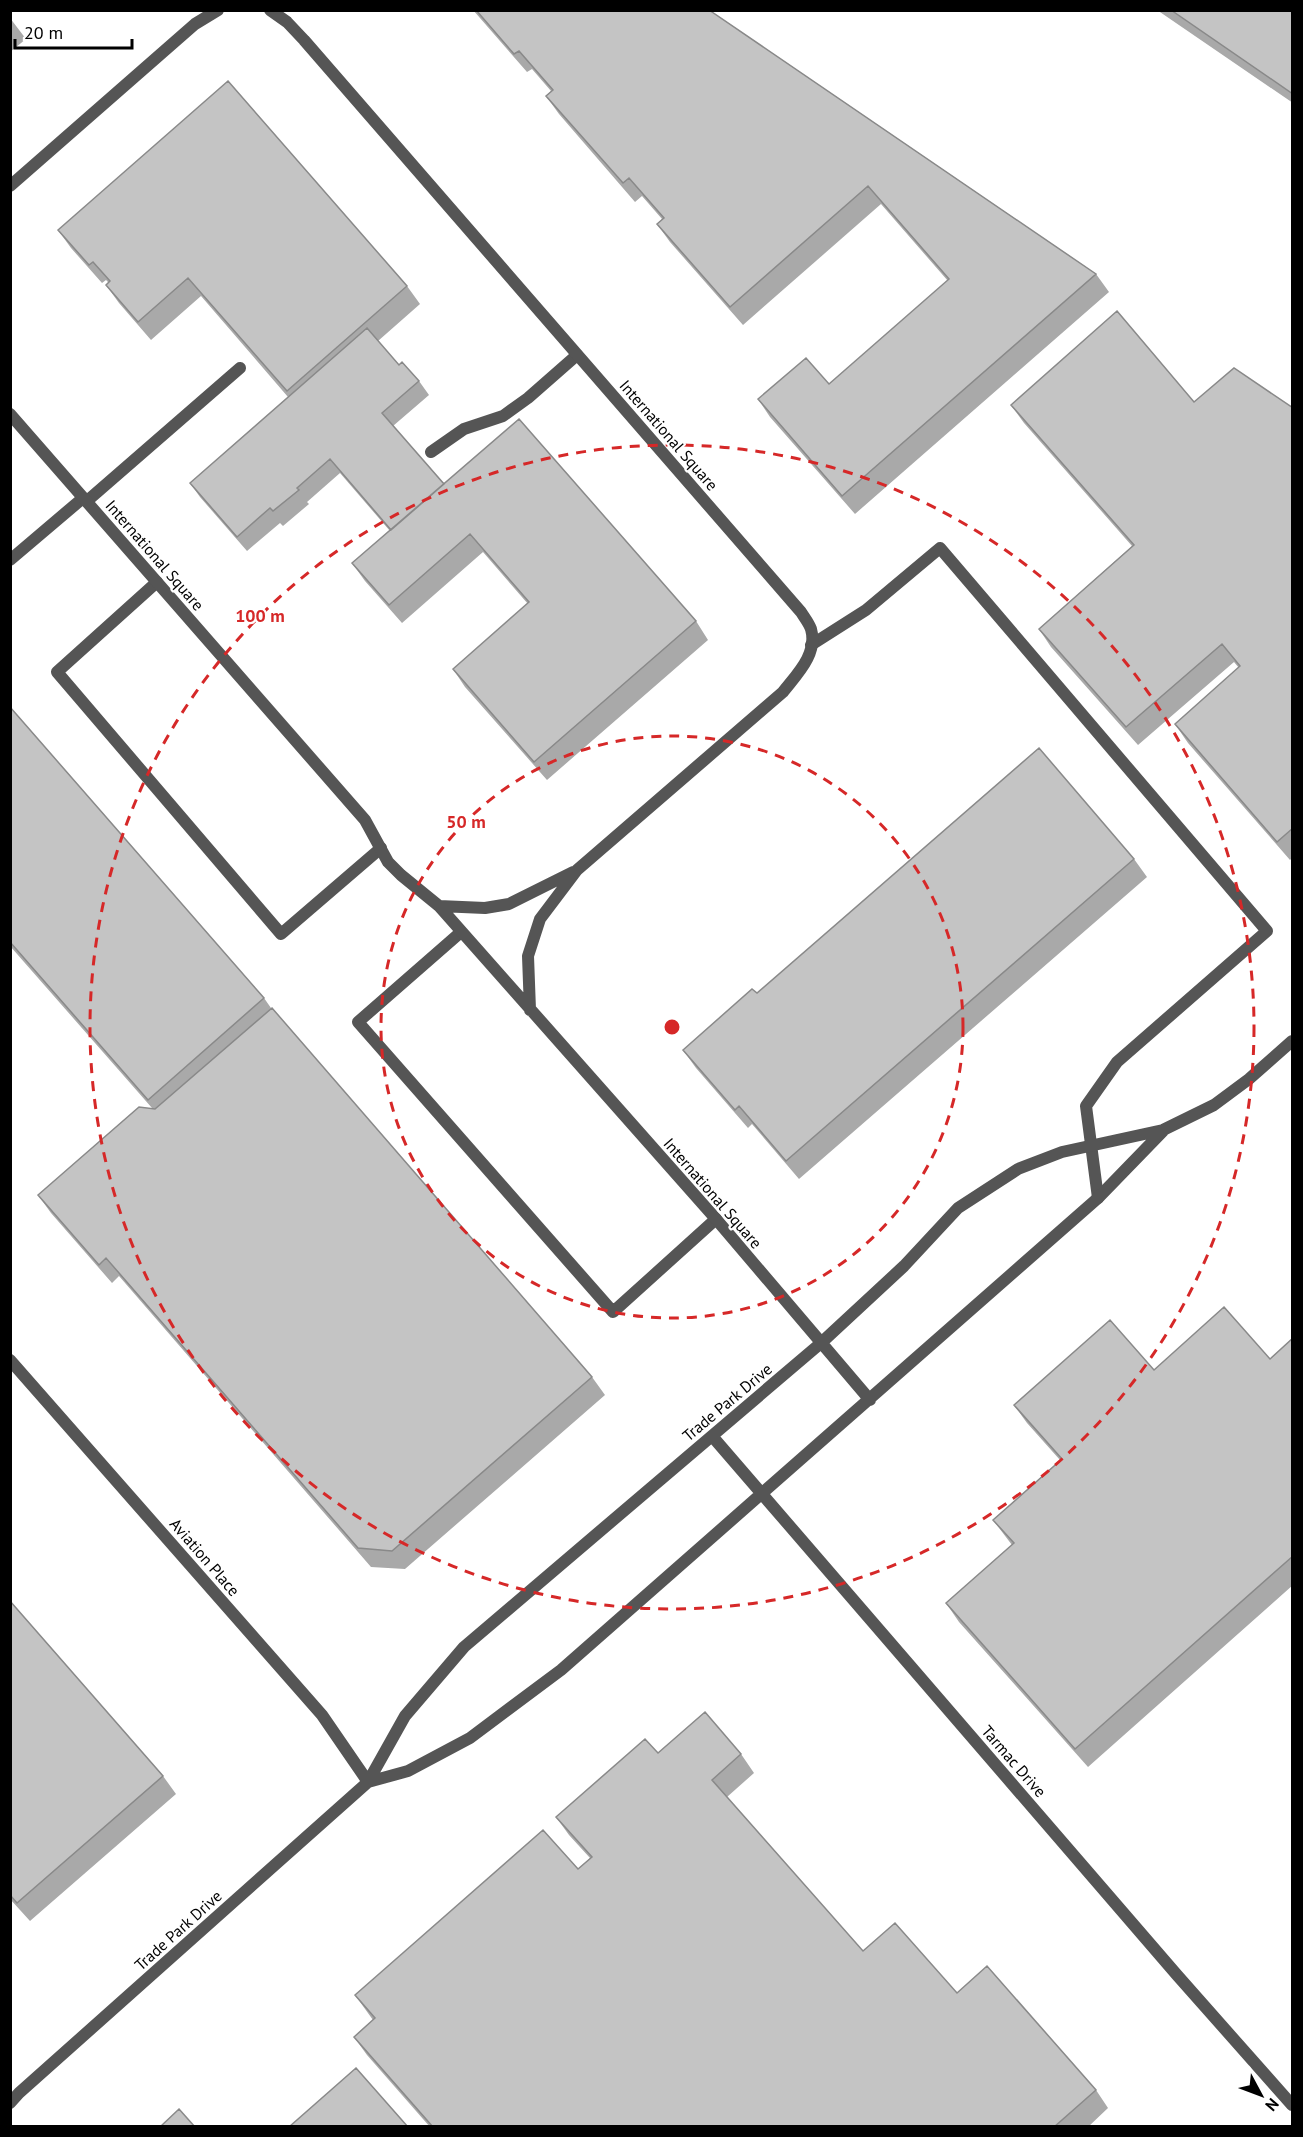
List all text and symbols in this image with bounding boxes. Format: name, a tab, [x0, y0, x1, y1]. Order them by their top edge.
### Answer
scale bar	[15, 12, 132, 50]
text: 20 m	[24, 21, 63, 44]
street label: International Square	[616, 376, 722, 494]
street label: International Square	[102, 496, 208, 614]
text: 100 m	[235, 604, 285, 627]
text: 50 m	[446, 810, 486, 833]
centre of rings	[662, 1017, 682, 1037]
street label: International Square	[660, 1134, 766, 1252]
street label: Trade Park Drive	[678, 1359, 776, 1445]
street label: Aviation Place	[166, 1514, 244, 1600]
street label: Tarmac Drive	[977, 1721, 1051, 1801]
street label: Trade Park Drive	[130, 1886, 226, 1974]
north arrow	[1231, 2065, 1291, 2125]
text: N	[1261, 2094, 1283, 2115]

